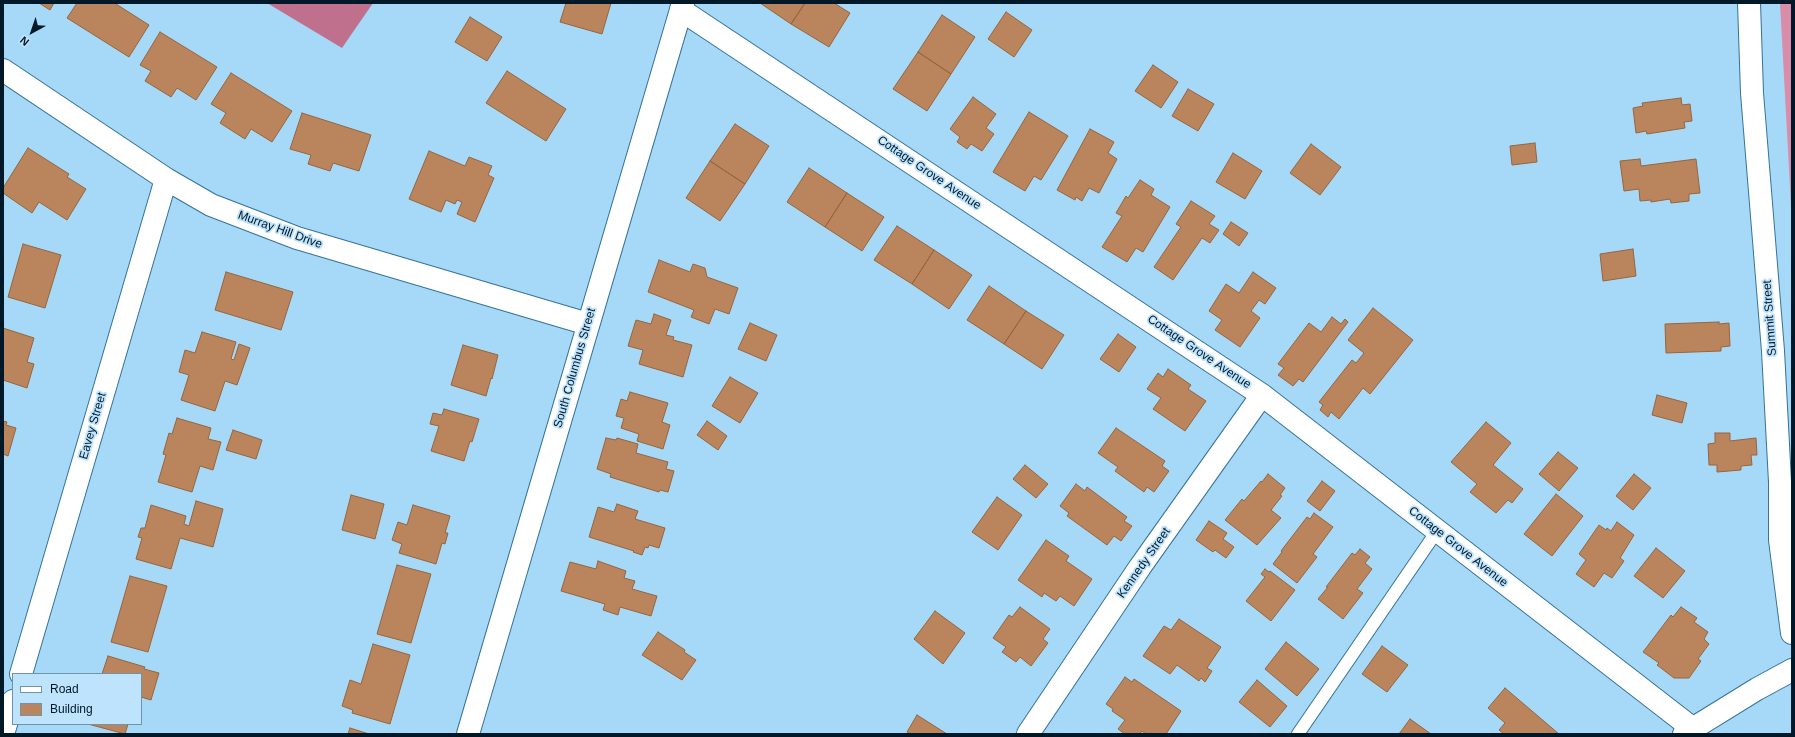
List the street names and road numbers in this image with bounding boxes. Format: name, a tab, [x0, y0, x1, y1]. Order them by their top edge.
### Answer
street label: Cottage Grove Avenue	[874, 133, 984, 213]
street label: Murray Hill Drive	[236, 208, 324, 252]
street label: Summit Street	[1760, 280, 1780, 356]
street label: South Columbus Street	[551, 306, 599, 430]
street label: Cottage Grove Avenue	[1144, 312, 1254, 392]
street label: Eavey Street	[77, 391, 109, 461]
street label: Cottage Grove Avenue	[1406, 504, 1510, 590]
street label: Kennedy Street	[1114, 525, 1174, 601]

